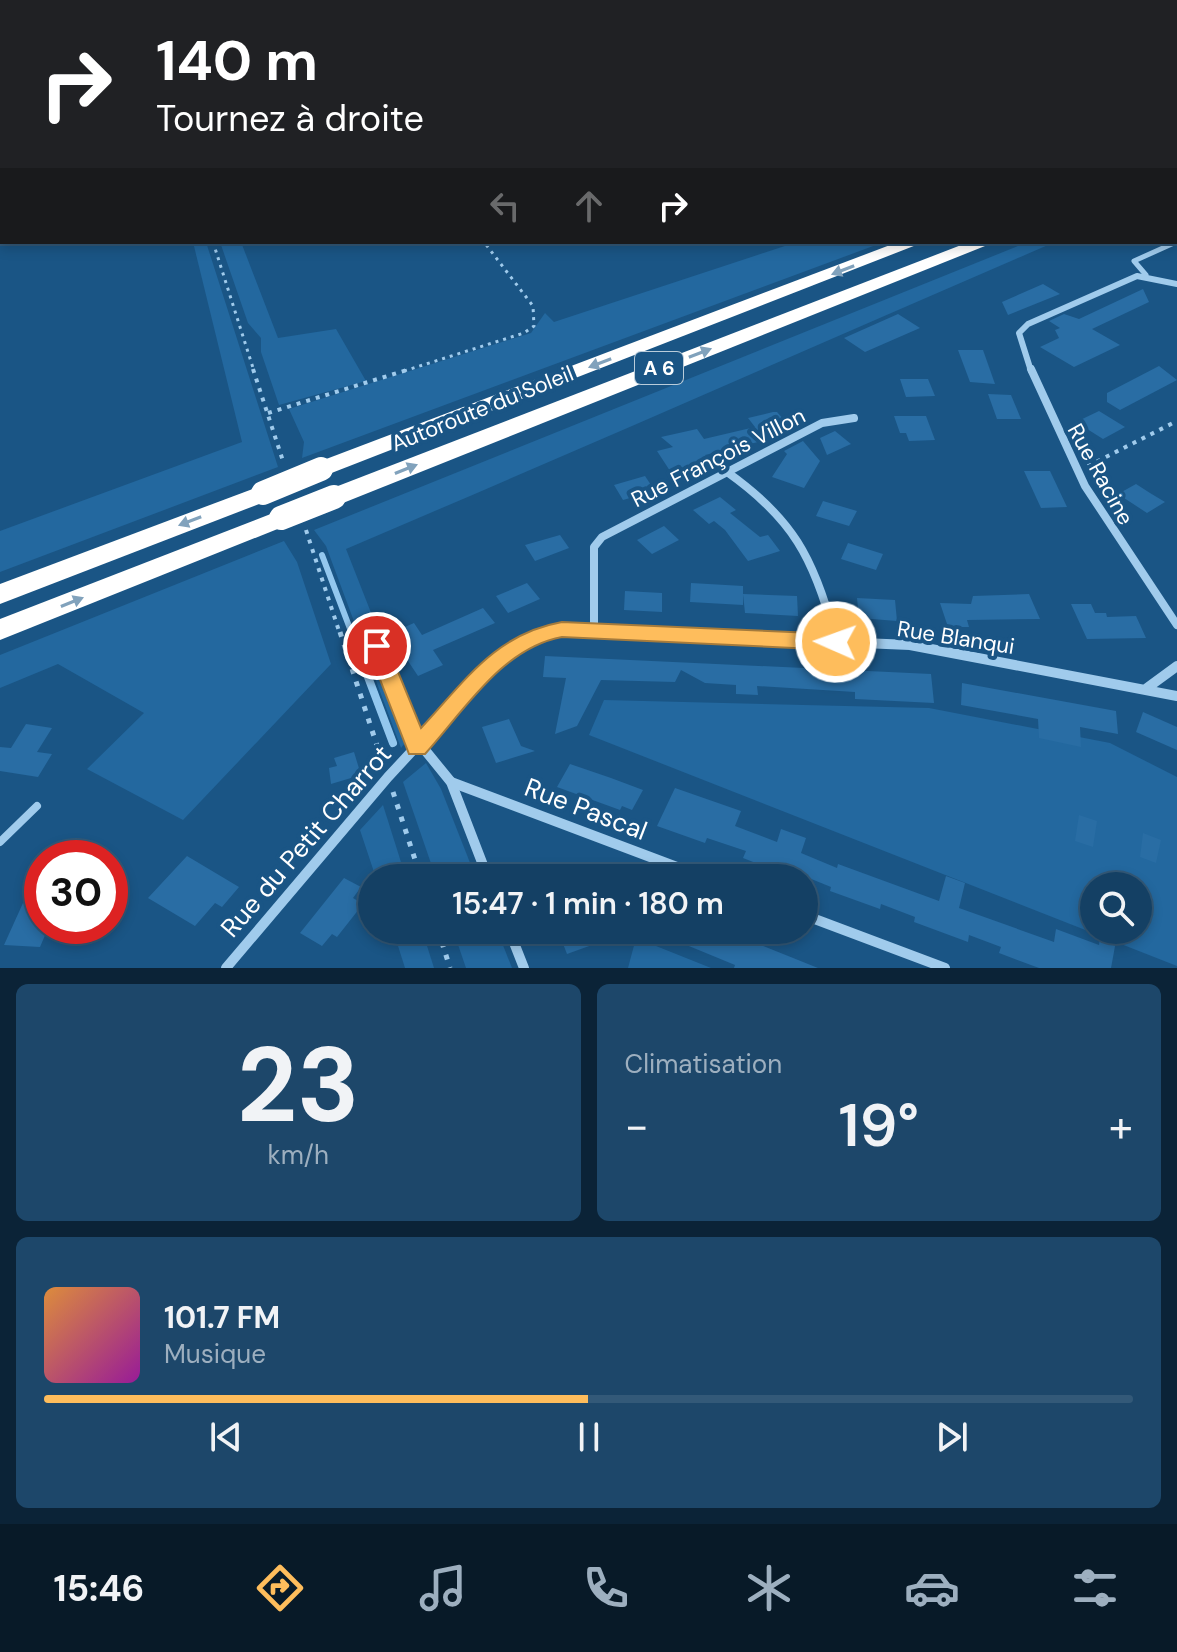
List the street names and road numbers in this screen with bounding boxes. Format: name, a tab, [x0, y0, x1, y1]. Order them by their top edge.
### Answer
road number: A 6	[635, 352, 683, 384]
street label: Autoroute du Soleil	[387, 359, 578, 458]
street label: Rue François Villon	[626, 401, 810, 514]
street label: Rue Racine	[1061, 418, 1140, 530]
street label: Rue Blanqui	[895, 614, 1017, 661]
street label: Rue du Petit Charrot	[213, 738, 399, 944]
street label: Rue Pascal	[520, 770, 652, 848]

